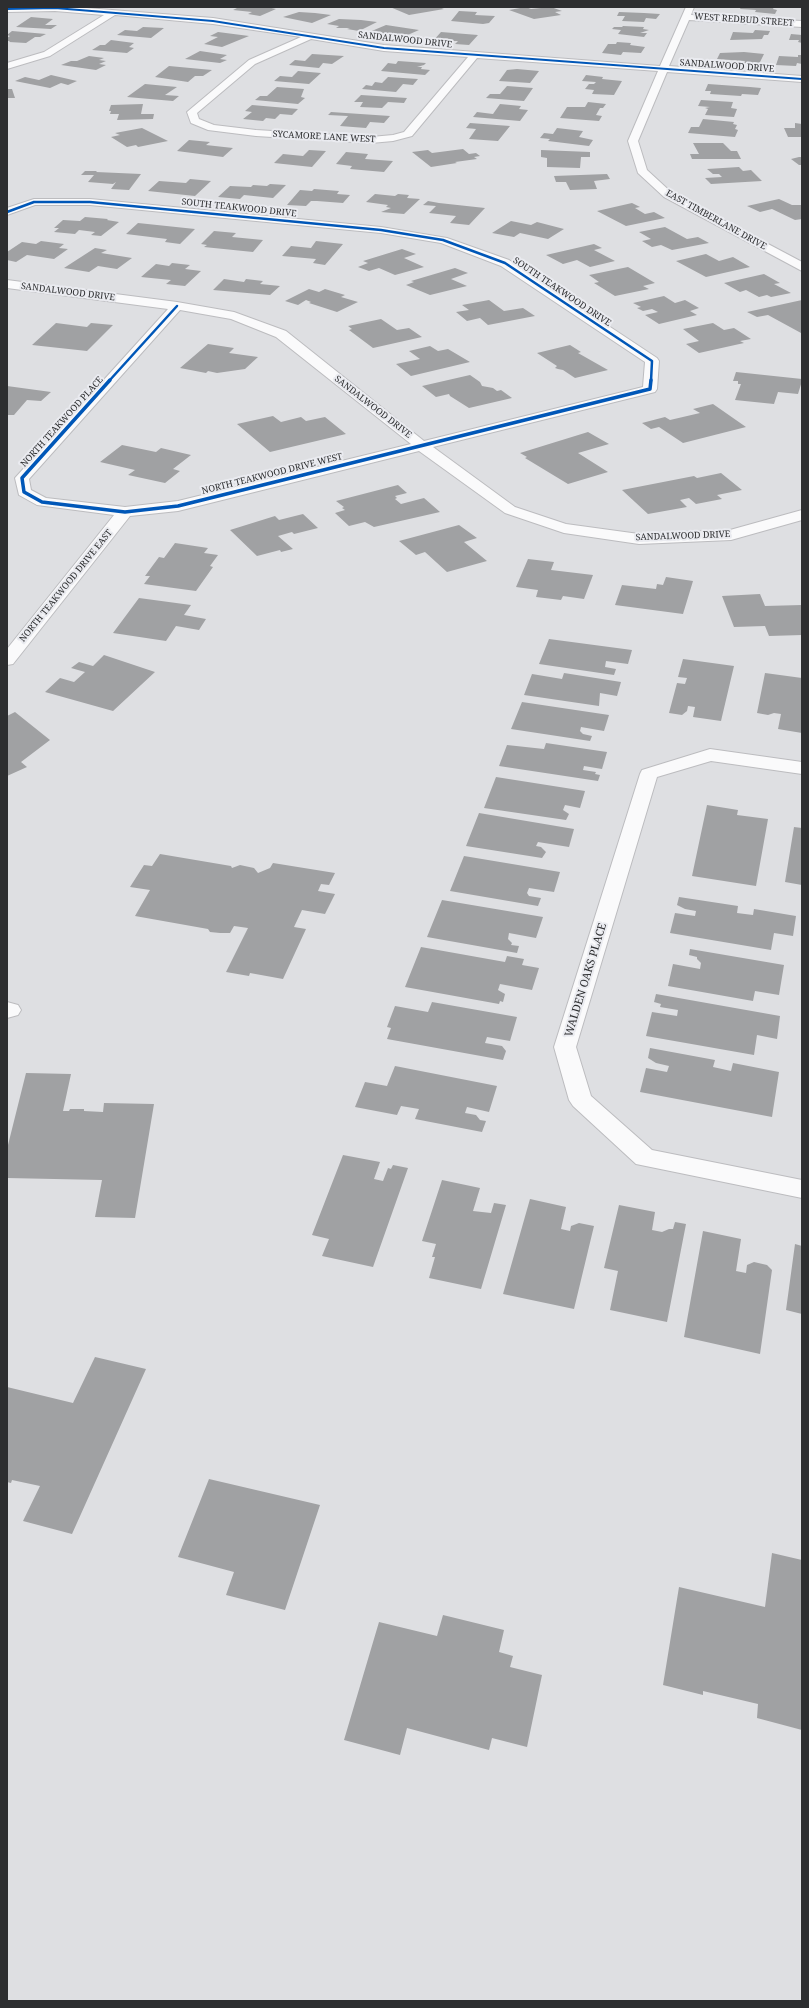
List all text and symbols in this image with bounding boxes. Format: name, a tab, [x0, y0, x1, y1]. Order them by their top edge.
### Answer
street label: WEST REDBUD STREET	[694, 11, 794, 29]
street label: SANDALWOOD DRIVE	[357, 30, 453, 50]
street label: SANDALWOOD DRIVE	[679, 57, 775, 75]
street label: SYCAMORE LANE WEST	[272, 129, 376, 145]
street label: EAST TIMBERLANE DRIVE	[664, 188, 768, 252]
street label: SOUTH TEAKWOOD DRIVE	[181, 197, 297, 219]
street label: SOUTH TEAKWOOD DRIVE	[511, 255, 613, 329]
street label: SANDALWOOD DRIVE	[20, 281, 116, 303]
street label: SANDALWOOD DRIVE	[332, 374, 414, 440]
street label: NORTH TEAKWOOD PLACE	[19, 375, 105, 469]
street label: NORTH TEAKWOOD DRIVE WEST	[201, 451, 343, 497]
street label: NORTH TEAKWOOD DRIVE EAST	[17, 528, 115, 644]
street label: SANDALWOOD DRIVE	[635, 529, 731, 543]
street label: WALDEN OAKS PLACE	[562, 921, 610, 1039]

